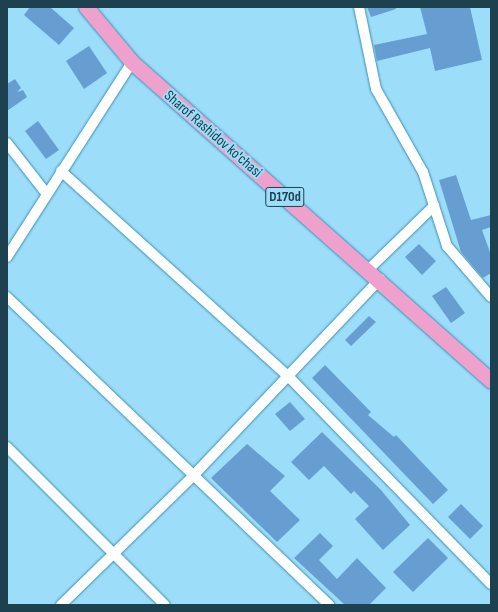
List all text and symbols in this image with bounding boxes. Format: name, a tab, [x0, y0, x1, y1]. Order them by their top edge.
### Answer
street label: Sharof Rashidov ko'chasi	[160, 87, 266, 181]
road number: D170d	[265, 185, 305, 209]

